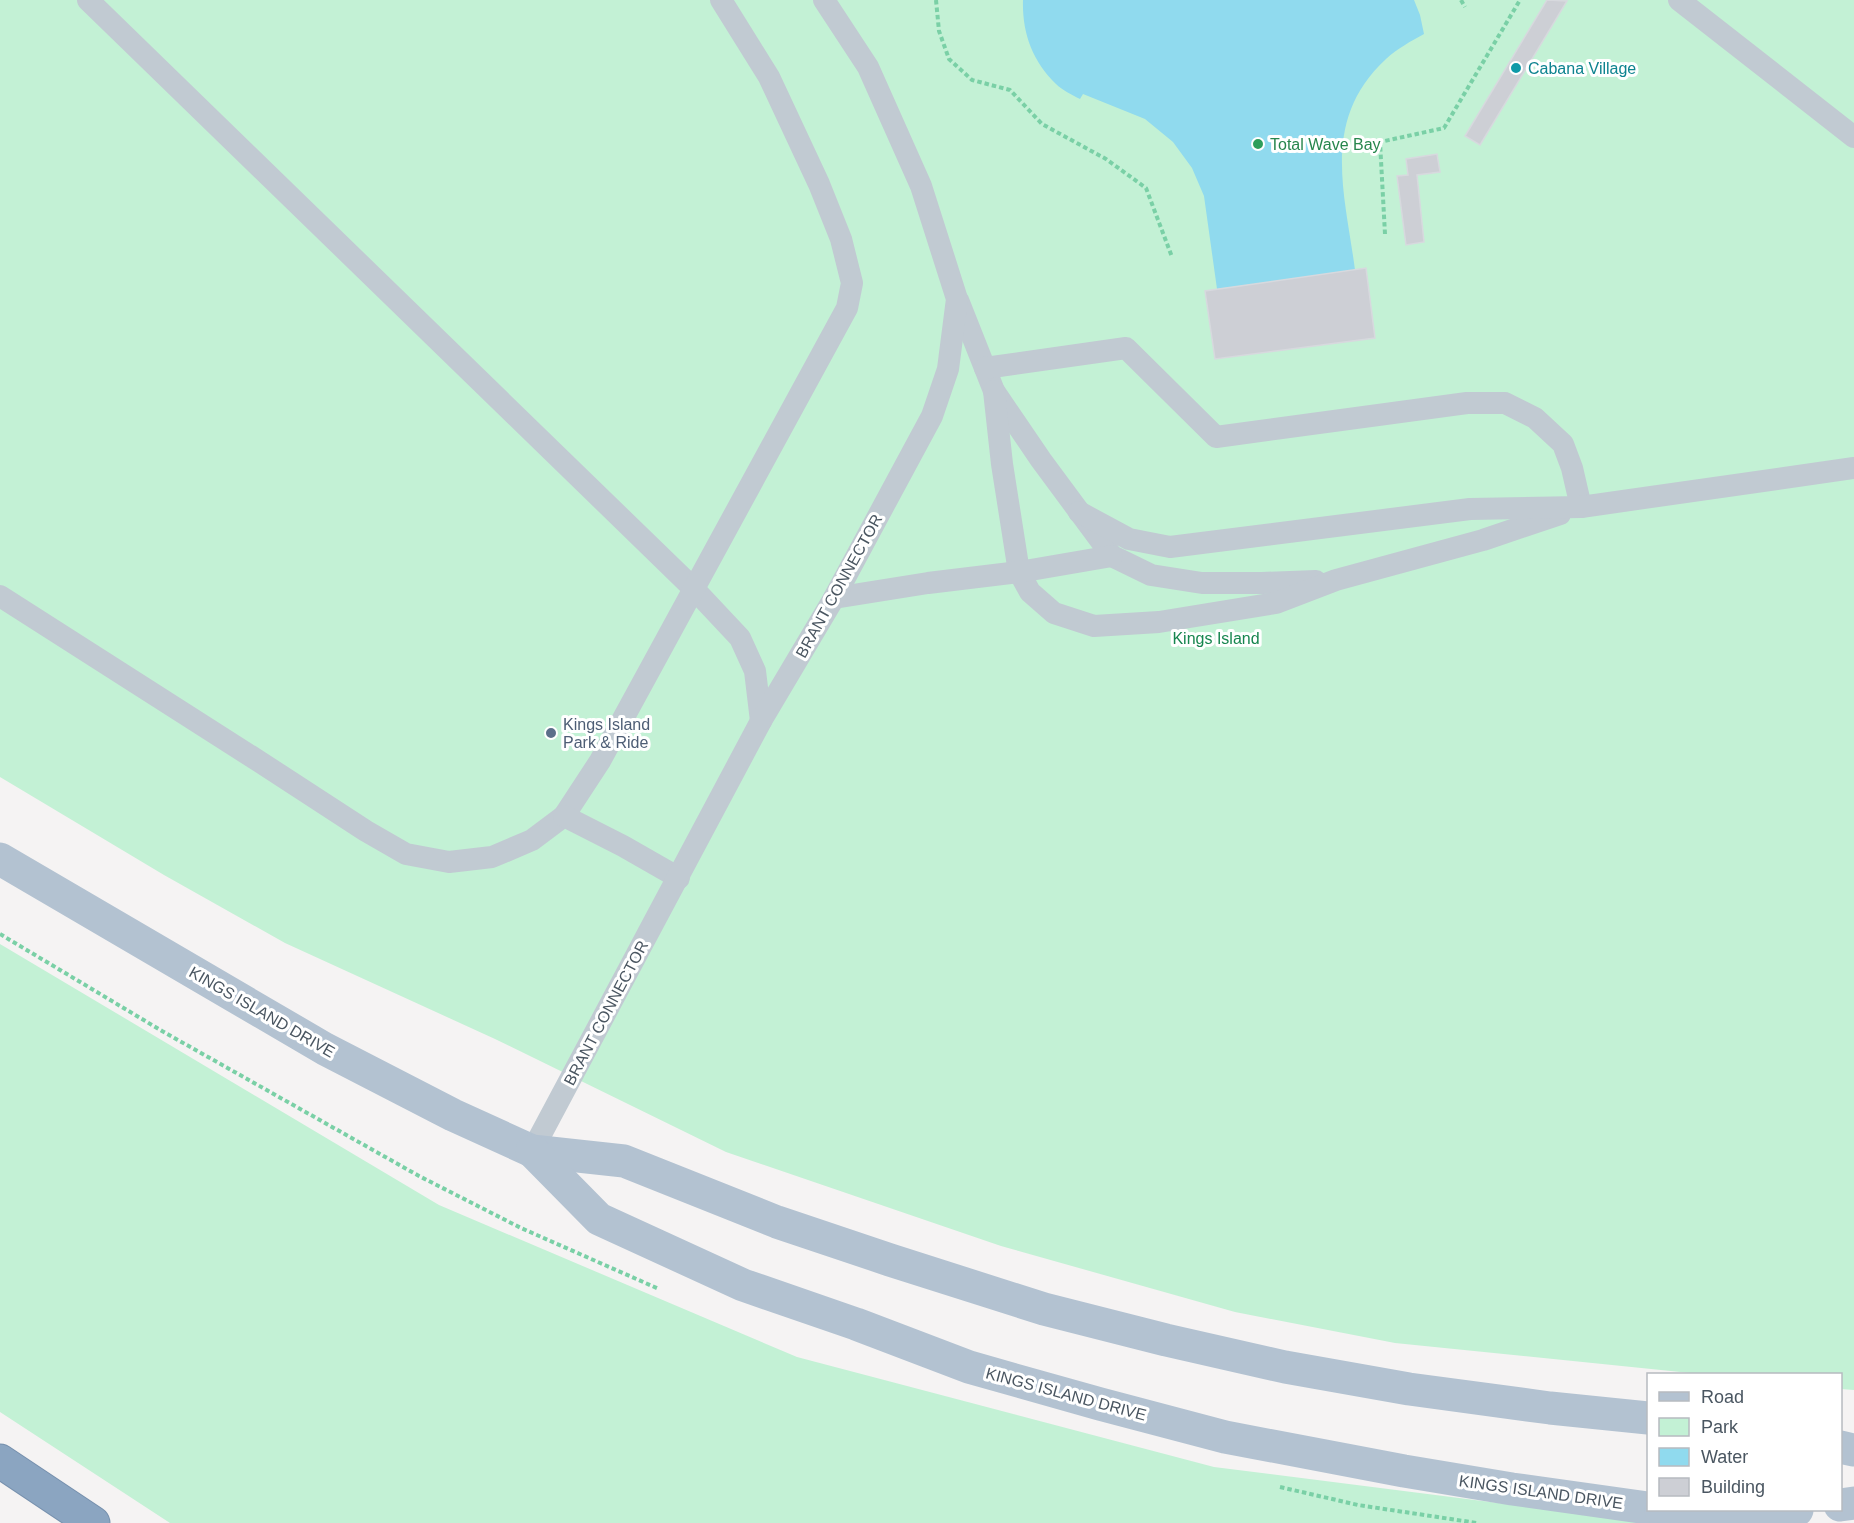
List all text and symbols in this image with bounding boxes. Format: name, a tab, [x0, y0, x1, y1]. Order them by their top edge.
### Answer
place label: Cabana Village	[1528, 60, 1636, 77]
marker: Cabana Village	[1509, 61, 1523, 75]
place label: Total Wave Bay	[1270, 136, 1381, 153]
marker: Total Wave Bay	[1251, 137, 1265, 151]
street label: BRANT CONNECTOR	[792, 511, 886, 661]
park label: Kings Island	[1172, 630, 1260, 647]
place label: Kings Island Park & Ride	[563, 716, 650, 751]
marker: Kings Island Park & Ride	[544, 726, 558, 740]
street label: BRANT CONNECTOR	[561, 938, 651, 1088]
street label: KINGS ISLAND DRIVE	[186, 963, 338, 1061]
street label: KINGS ISLAND DRIVE	[984, 1364, 1148, 1424]
legend	[1647, 1373, 1842, 1511]
text: Road	[1701, 1387, 1744, 1407]
text: Park	[1701, 1417, 1739, 1437]
text: Water	[1701, 1447, 1748, 1467]
street label: KINGS ISLAND DRIVE	[1458, 1472, 1624, 1512]
text: Building	[1701, 1477, 1765, 1497]

